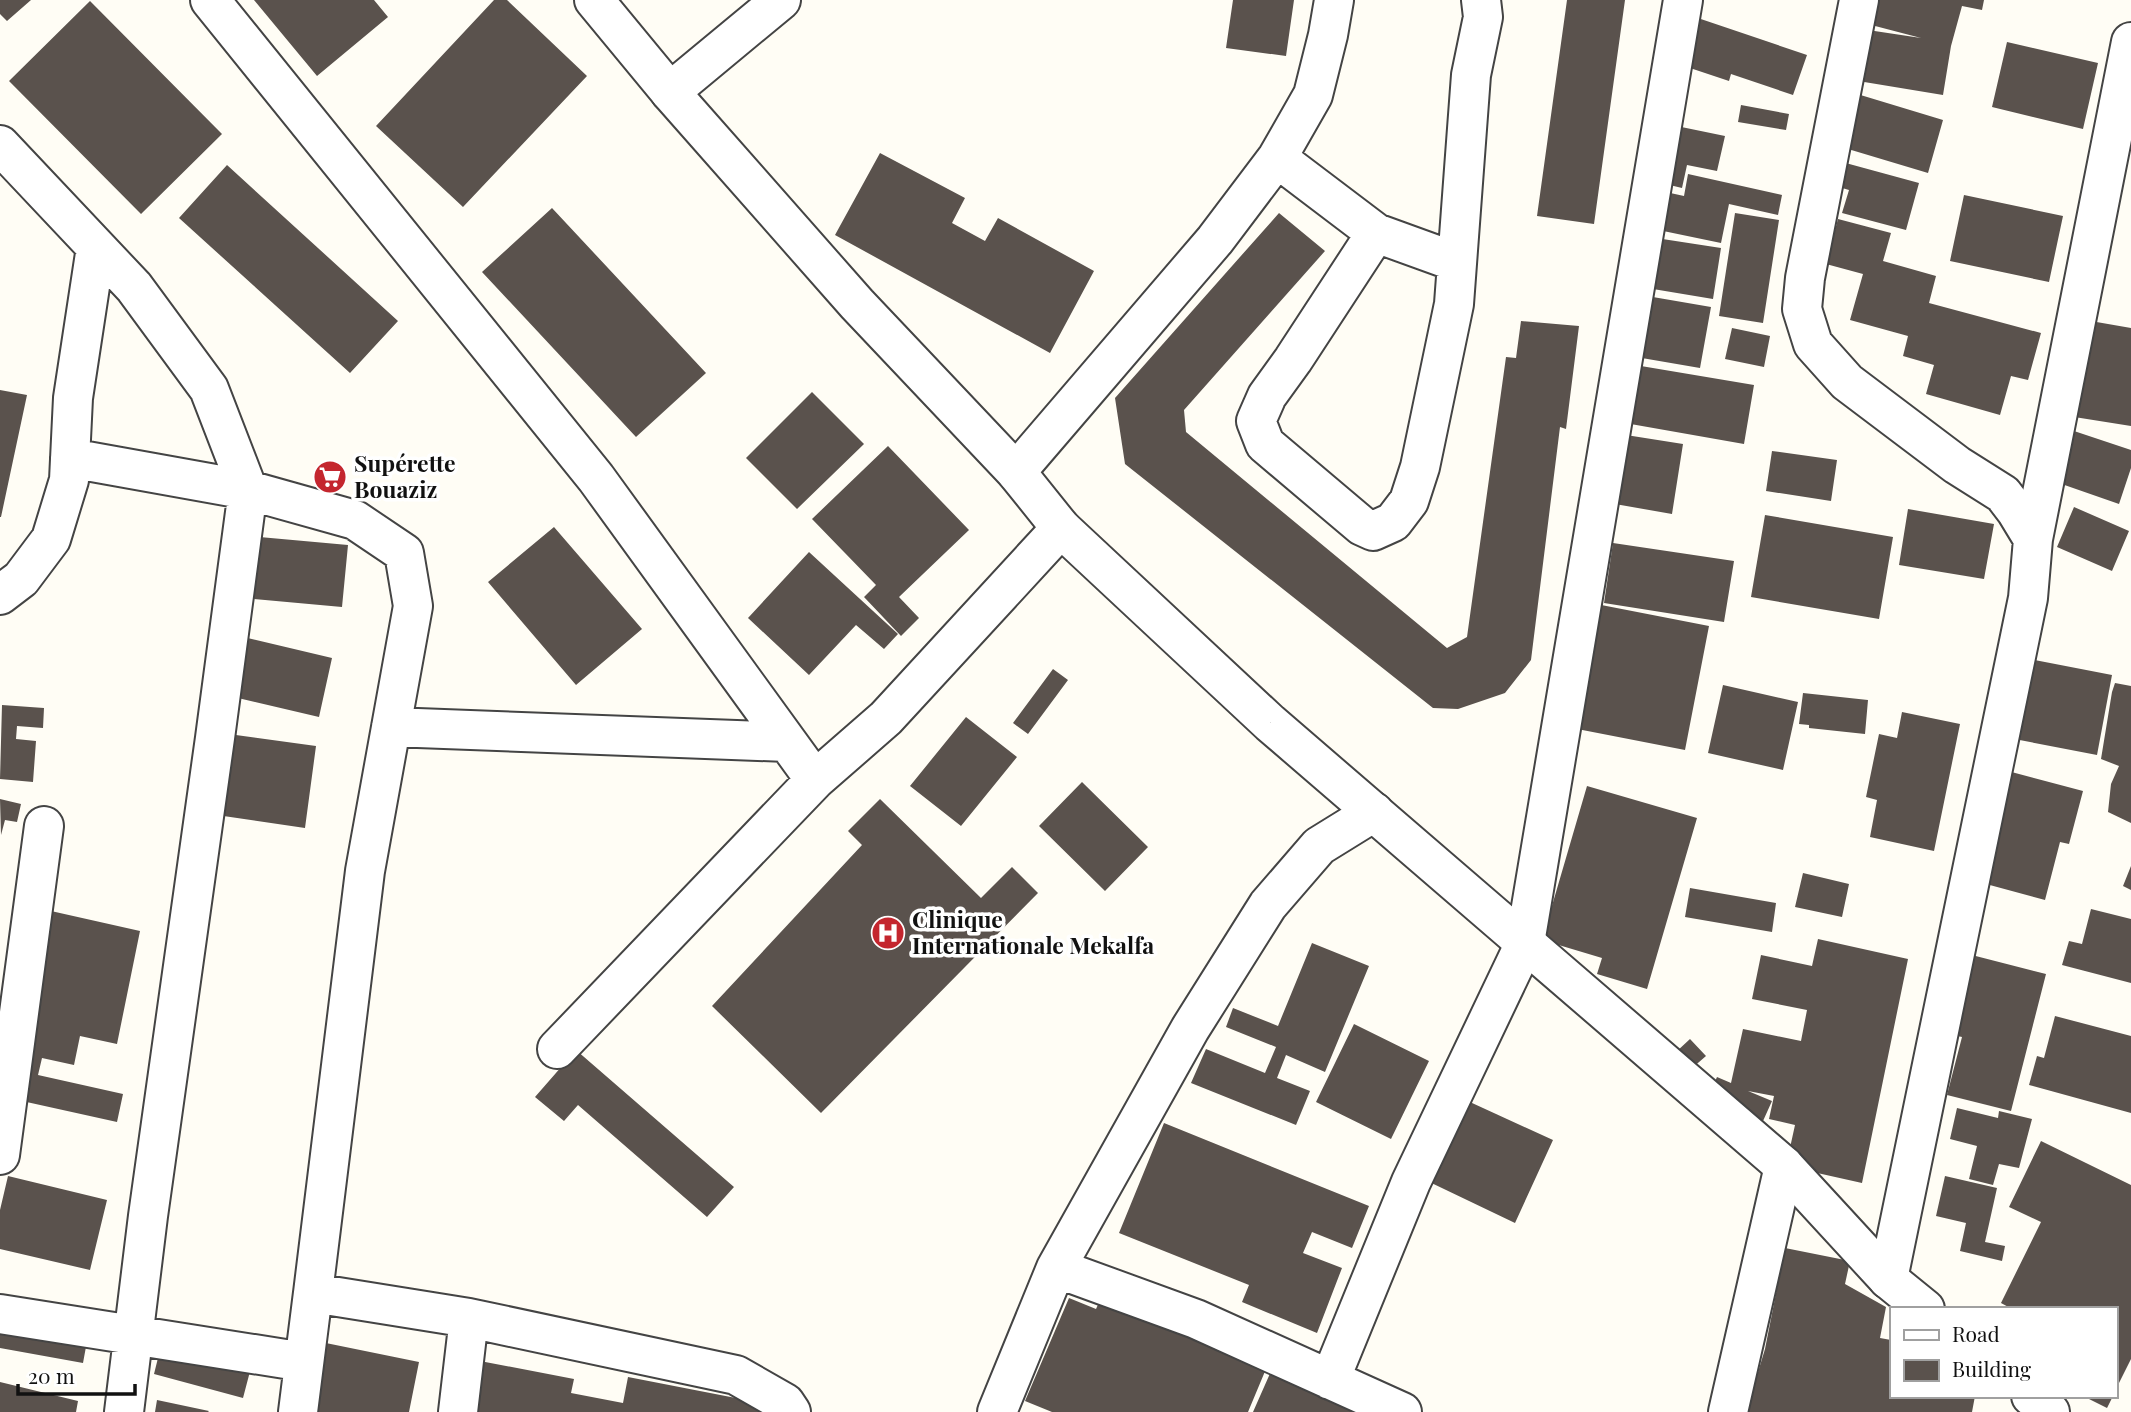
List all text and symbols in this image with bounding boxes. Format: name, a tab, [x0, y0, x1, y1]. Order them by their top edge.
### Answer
place label: Supérette Bouaziz	[354, 447, 456, 504]
supermarket icon: Supérette Bouaziz	[311, 458, 349, 496]
place label: Clinique Internationale Mekalfa	[912, 903, 1154, 960]
hospital icon: Clinique Internationale Mekalfa	[869, 914, 907, 952]
legend	[1890, 1307, 2117, 1398]
text: Road	[1952, 1319, 2000, 1347]
scale bar	[18, 1352, 135, 1396]
text: Building	[1952, 1354, 2031, 1382]
text: 20 m	[28, 1361, 75, 1389]

